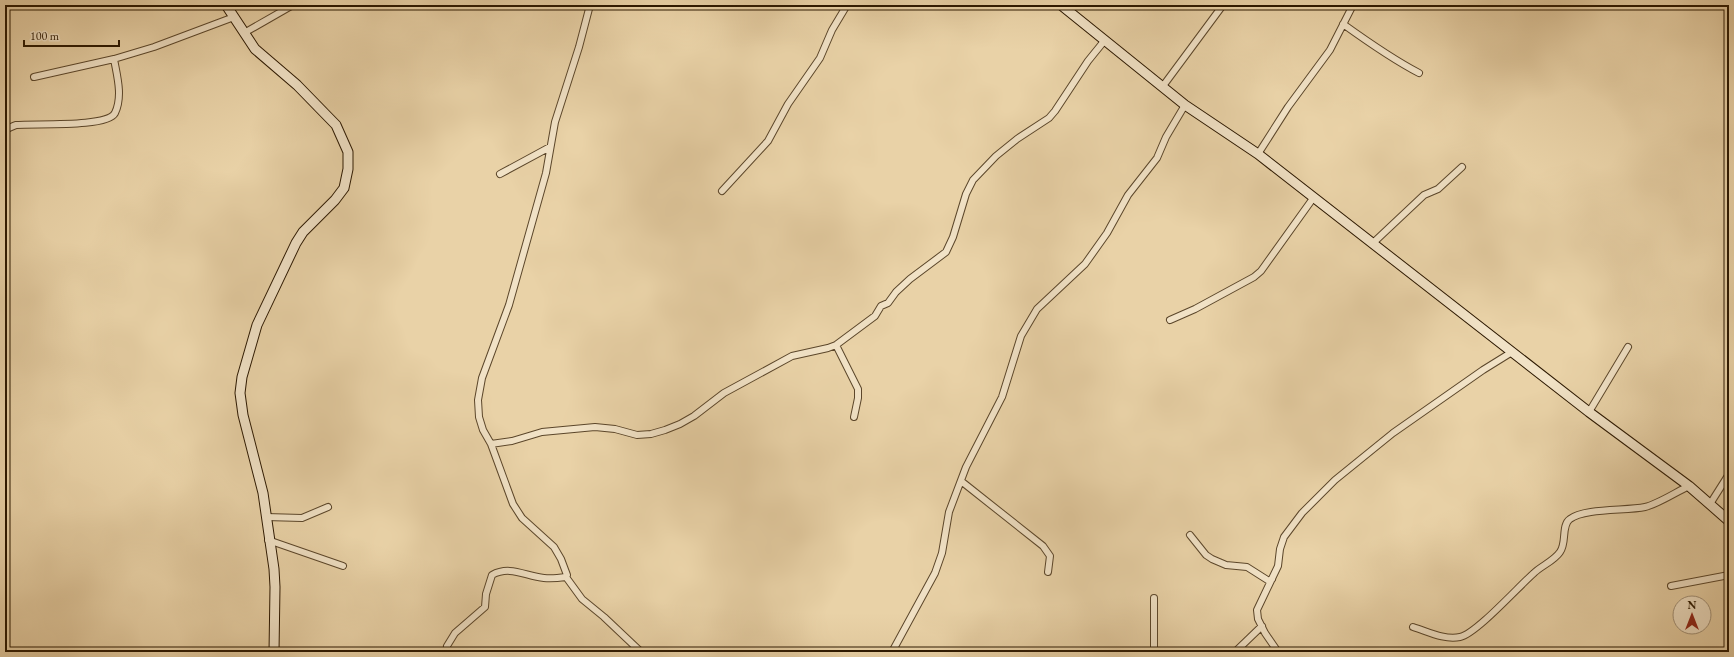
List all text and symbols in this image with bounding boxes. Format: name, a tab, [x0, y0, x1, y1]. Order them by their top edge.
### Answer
scale bar	[24, 22, 119, 48]
text: 100 m	[30, 28, 60, 44]
north arrow	[1672, 595, 1712, 635]
text: N	[1688, 598, 1697, 612]

